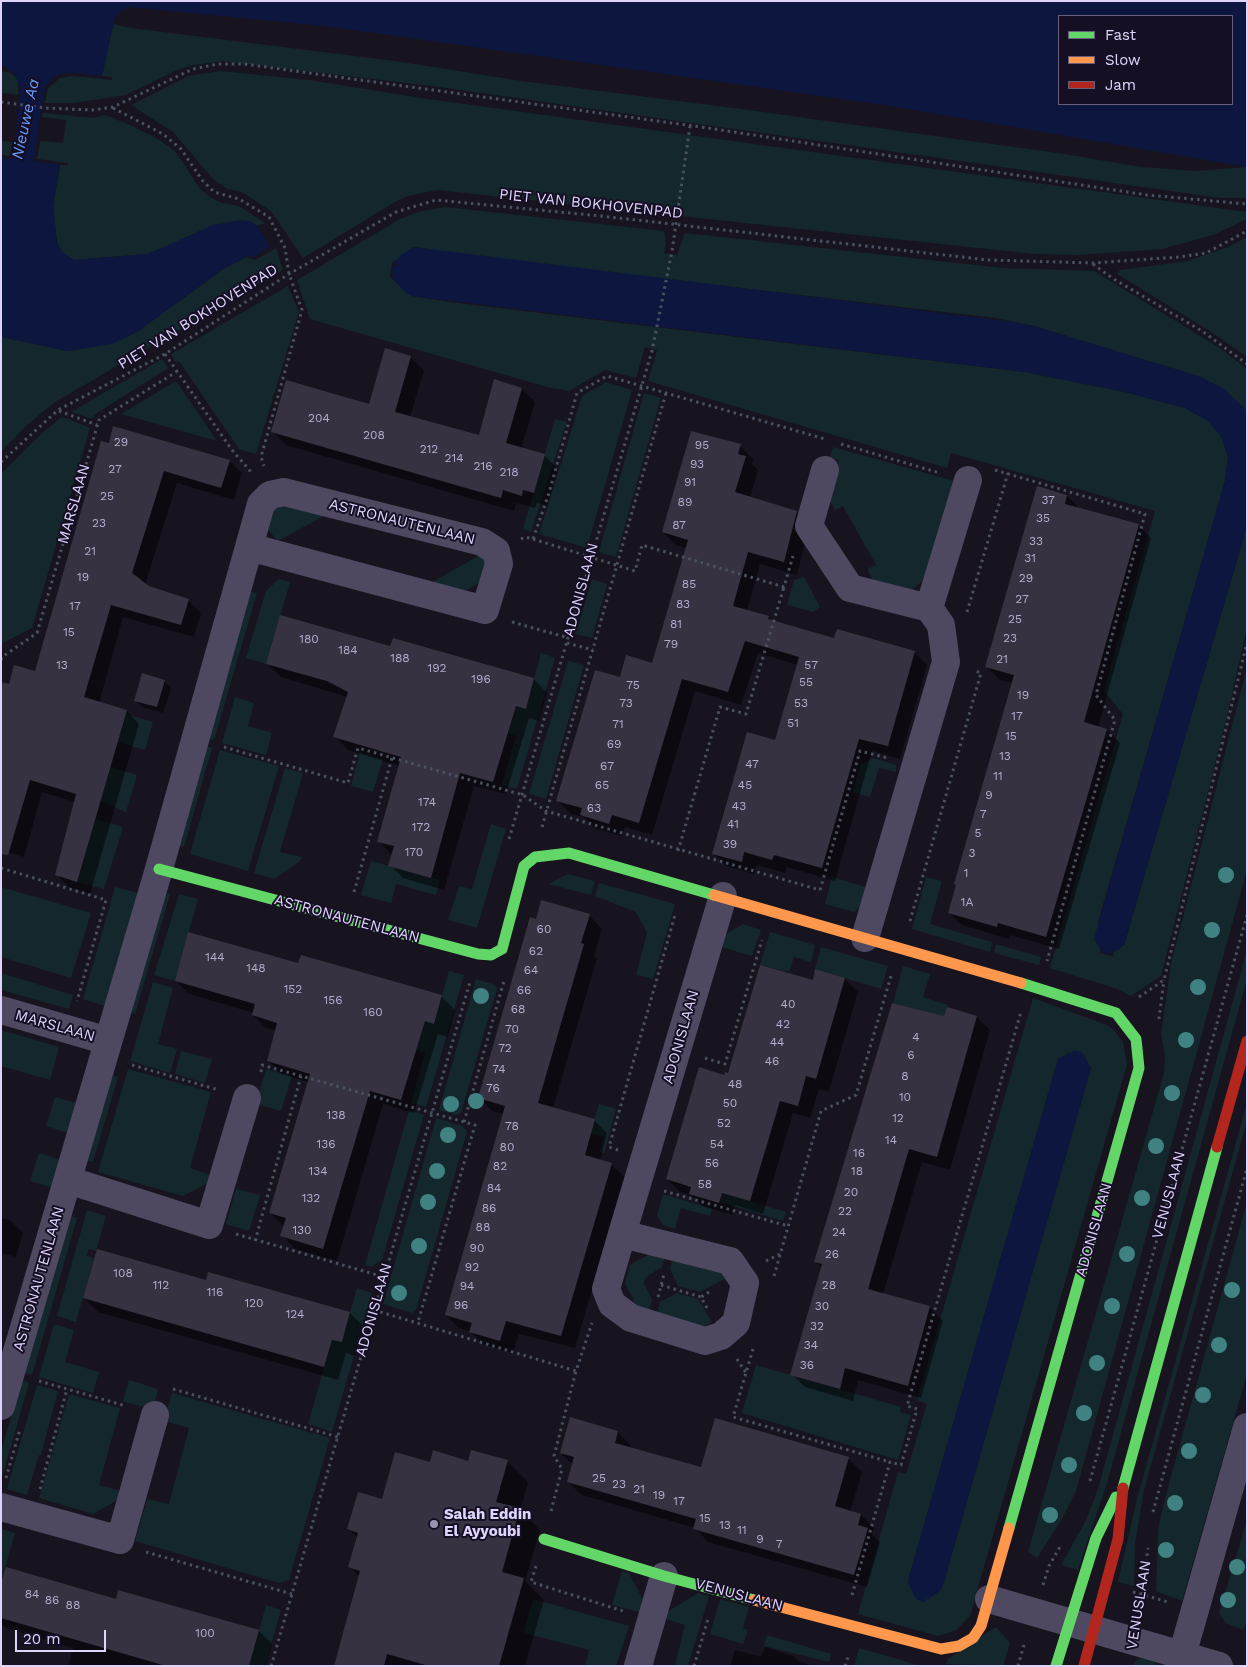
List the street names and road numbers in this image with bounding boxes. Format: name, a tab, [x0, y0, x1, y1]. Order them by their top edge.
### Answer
street label: PIET VAN BOKHOVENPAD	[498, 185, 684, 223]
street label: PIET VAN BOKHOVENPAD	[115, 260, 281, 374]
street label: MARSLAAN	[54, 462, 94, 546]
street label: ASTRONAUTENLAAN	[327, 495, 477, 549]
street label: ADONISLAAN	[560, 541, 602, 639]
street label: ASTRONAUTENLAAN	[272, 891, 422, 947]
street label: ADONISLAAN	[659, 988, 703, 1086]
street label: MARSLAAN	[13, 1006, 97, 1046]
street label: VENUSLAAN	[1149, 1149, 1189, 1241]
street label: ADONISLAAN	[1072, 1181, 1116, 1279]
street label: ASTRONAUTENLAAN	[10, 1205, 68, 1353]
street label: ADONISLAAN	[352, 1261, 396, 1359]
street label: VENUSLAAN	[1123, 1559, 1155, 1651]
street label: VENUSLAAN	[693, 1575, 785, 1615]

